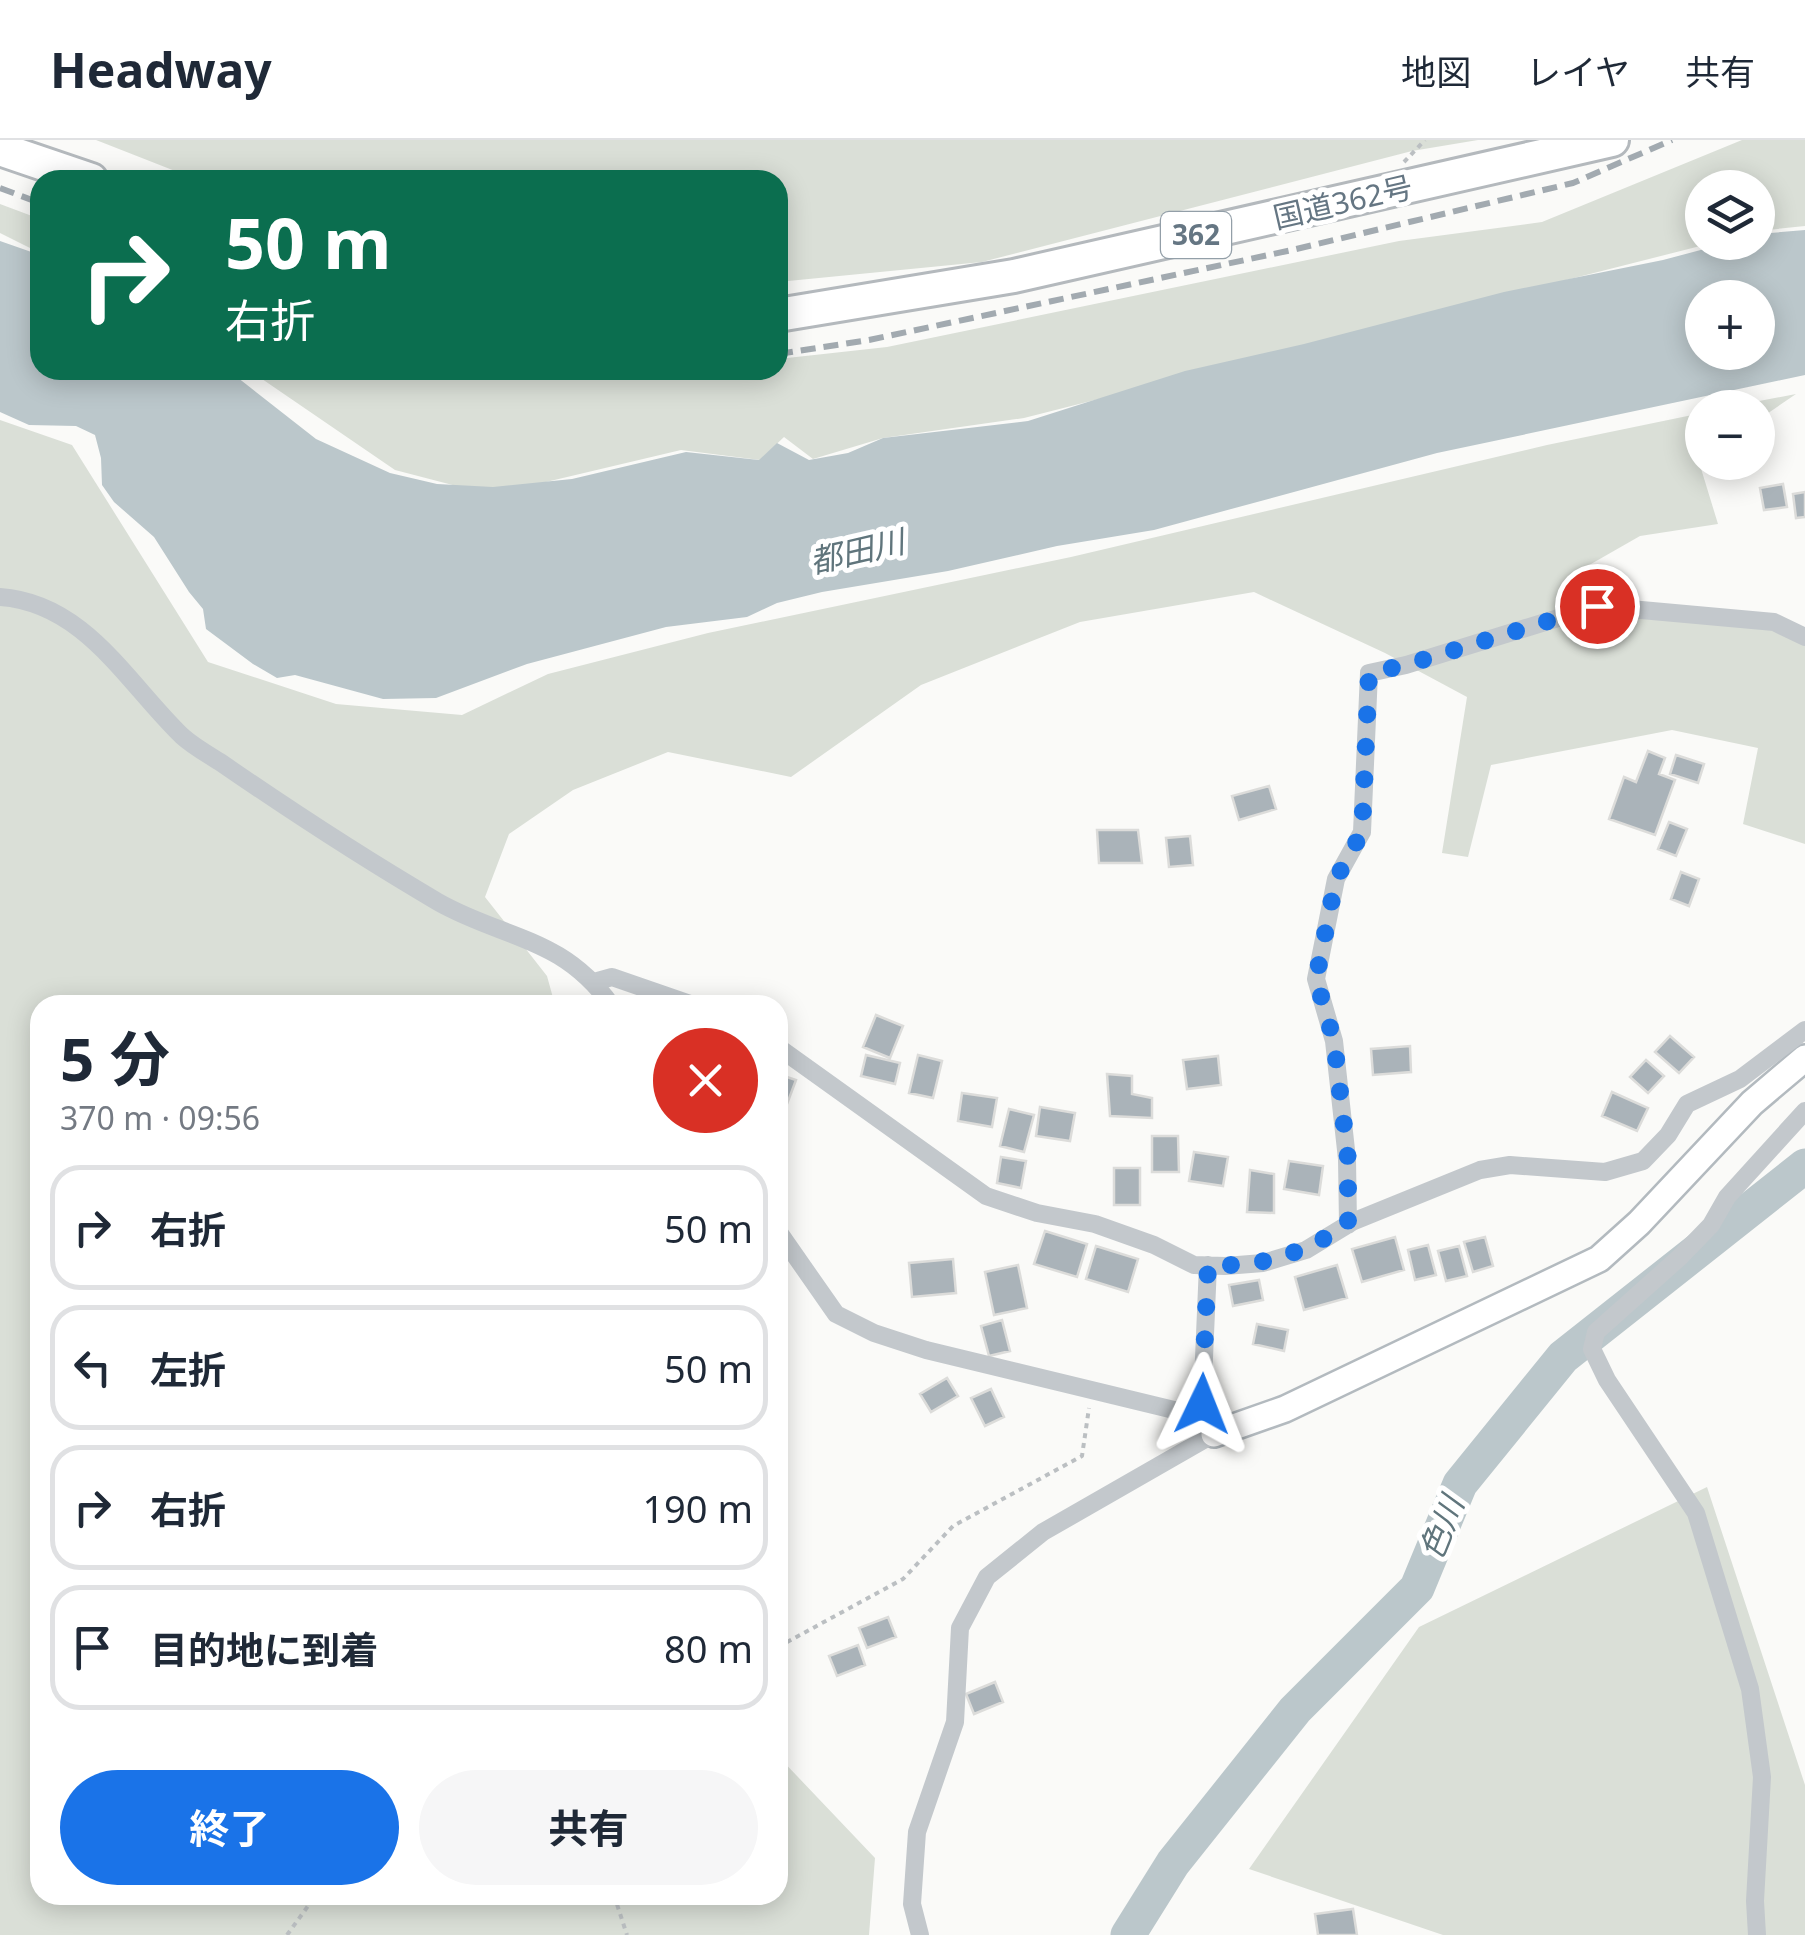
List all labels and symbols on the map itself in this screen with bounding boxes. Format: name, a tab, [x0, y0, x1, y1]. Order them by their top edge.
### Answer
street label: 国道362号	[1269, 166, 1416, 237]
road number: 362	[1161, 212, 1231, 258]
water label: 都田川	[805, 518, 911, 582]
pin	[1555, 564, 1640, 649]
position arrow	[1150, 1352, 1254, 1456]
water label: 色川	[1409, 1487, 1474, 1565]

